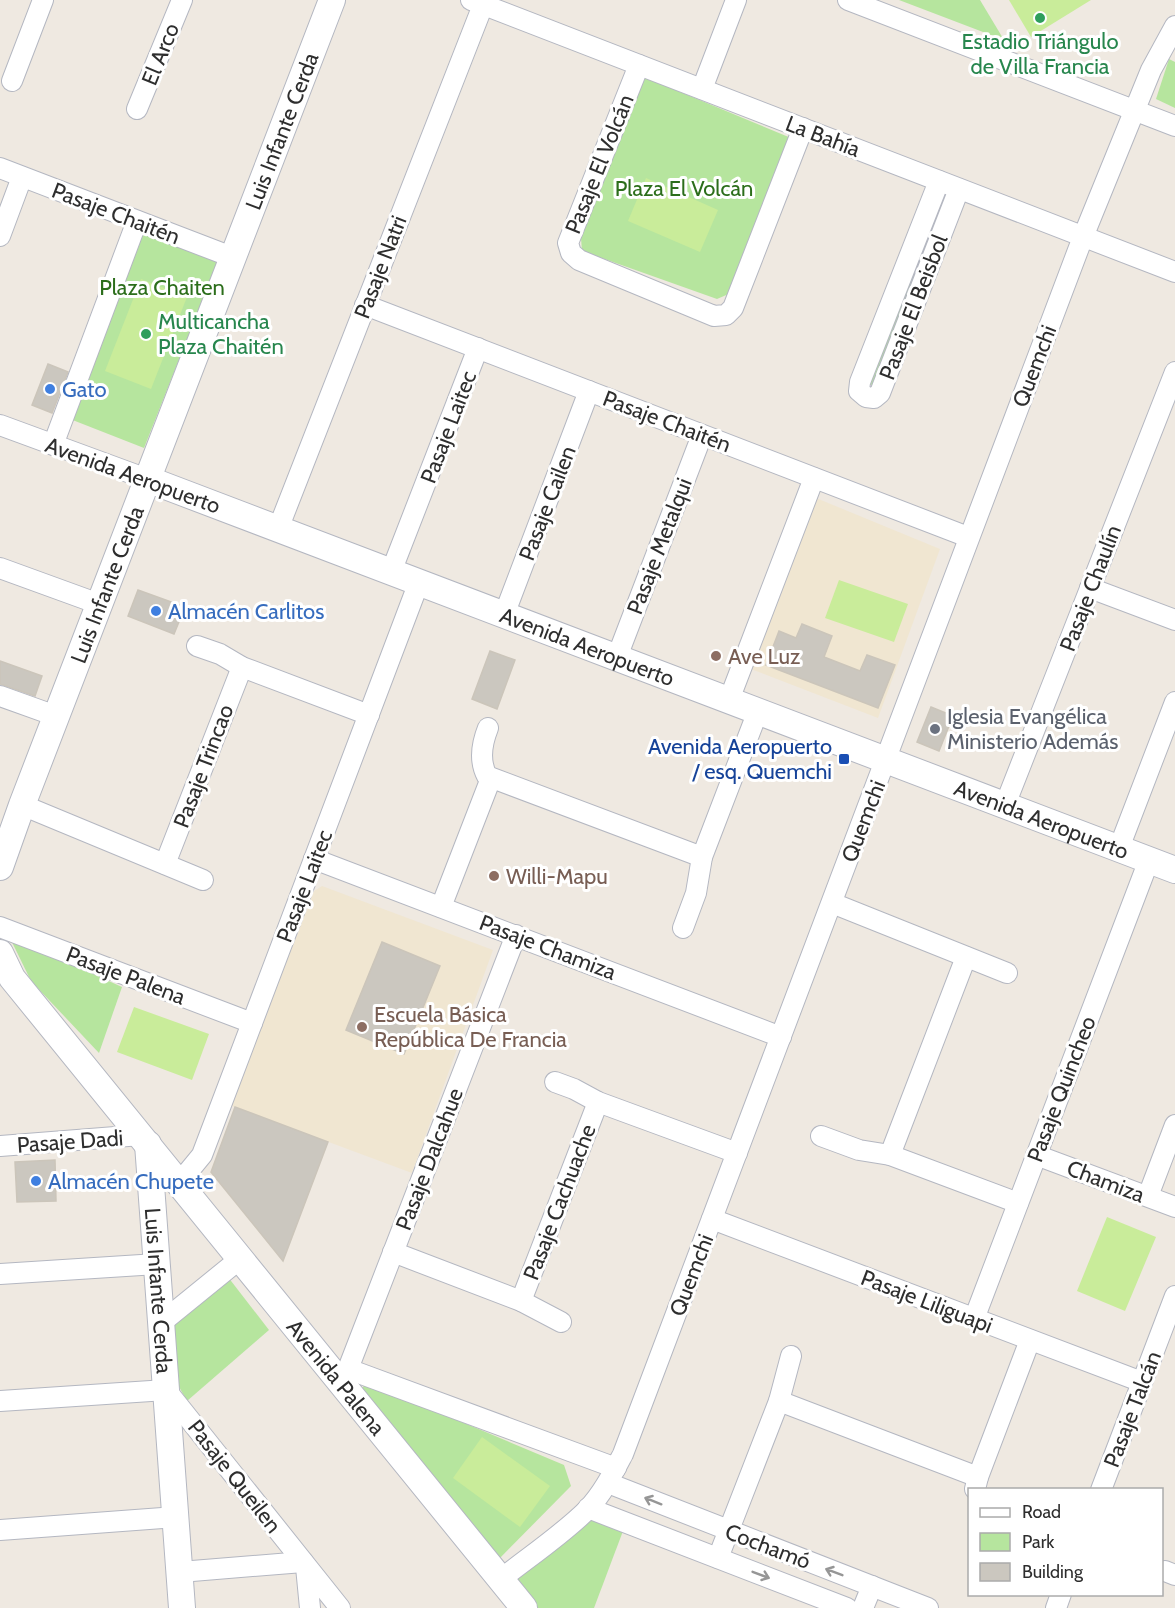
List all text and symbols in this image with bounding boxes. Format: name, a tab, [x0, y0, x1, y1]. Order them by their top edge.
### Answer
marker: Estadio Triángulo de Villa Francia	[1033, 11, 1047, 25]
street label: El Arco	[136, 19, 185, 89]
place label: Estadio Triángulo de Villa Francia	[961, 28, 1119, 80]
street label: Luis Infante Cerda	[240, 48, 325, 214]
street label: Pasaje El Volcán	[559, 91, 640, 238]
street label: La Bahía	[782, 110, 864, 163]
park label: Plaza El Volcán	[615, 175, 753, 202]
street label: Pasaje Chaitén	[48, 177, 184, 250]
street label: Pasaje Natri	[349, 212, 412, 322]
street label: Pasaje El Beisbol	[873, 230, 954, 384]
park label: Plaza Chaiten	[99, 274, 225, 301]
place label: Multicancha Plaza Chaitén	[158, 308, 284, 360]
street label: Quemchi	[1007, 321, 1062, 411]
marker: Multicancha Plaza Chaitén	[139, 327, 153, 341]
street label: Pasaje Laitec	[415, 367, 482, 487]
place label: Gato	[62, 376, 107, 403]
marker: Gato	[43, 382, 57, 396]
street label: Pasaje Chaitén	[599, 385, 735, 458]
street label: Avenida Aeropuerto	[42, 431, 224, 520]
street label: Pasaje Cailen	[513, 442, 582, 564]
street label: Pasaje Metalqui	[621, 474, 698, 618]
street label: Luis Infante Cerda	[65, 502, 150, 667]
street label: Pasaje Chaulín	[1054, 521, 1127, 655]
place label: Almacén Carlitos	[168, 598, 324, 625]
street label: Avenida Aeropuerto	[496, 602, 678, 692]
marker: Almacén Carlitos	[149, 604, 163, 618]
place label: Ave Luz	[728, 643, 800, 670]
marker: Ave Luz	[709, 649, 723, 663]
street label: Pasaje Trincao	[168, 701, 239, 832]
place label: Iglesia Evangélica Ministerio Además	[947, 703, 1118, 755]
marker: Iglesia Evangélica Ministerio Además	[928, 722, 942, 736]
place label: Avenida Aeropuerto / esq. Quemchi	[648, 733, 832, 785]
marker: Avenida Aeropuerto / esq. Quemchi	[837, 752, 851, 766]
street label: Avenida Aeropuerto	[950, 774, 1132, 865]
street label: Quemchi	[836, 776, 891, 866]
street label: Pasaje Laitec	[271, 826, 338, 946]
place label: Willi-Mapu	[506, 863, 608, 890]
marker: Willi-Mapu	[487, 869, 501, 883]
street label: Pasaje Chamiza	[476, 909, 620, 986]
street label: Pasaje Palena	[62, 940, 190, 1011]
place label: Escuela Básica República De Francia	[374, 1001, 567, 1053]
street label: Pasaje Quincheo	[1021, 1012, 1102, 1166]
marker: Escuela Básica República De Francia	[355, 1020, 369, 1034]
street label: Pasaje Dalcahue	[390, 1084, 469, 1234]
street label: Pasaje Cachuache	[517, 1120, 602, 1284]
street label: Pasaje Dadi	[16, 1124, 124, 1159]
street label: Chamiza	[1063, 1154, 1149, 1209]
place label: Almacén Chupete	[48, 1168, 214, 1195]
marker: Almacén Chupete	[29, 1174, 43, 1188]
street label: Luis Infante Cerda	[139, 1207, 178, 1375]
street label: Quemchi	[664, 1230, 719, 1320]
street label: Pasaje Liliguapi	[857, 1264, 996, 1339]
street label: Avenida Palena	[281, 1314, 391, 1441]
street label: Pasaje Talcán	[1098, 1347, 1167, 1471]
street label: Pasaje Queilen	[182, 1414, 287, 1538]
legend	[968, 1488, 1163, 1596]
one-way arrow	[644, 1495, 662, 1506]
text: Road	[1022, 1501, 1061, 1523]
street label: Cochamó	[721, 1518, 814, 1575]
text: Park	[1022, 1531, 1055, 1553]
text: Building	[1022, 1561, 1084, 1583]
one-way arrow	[825, 1566, 844, 1577]
one-way arrow	[751, 1570, 769, 1581]

